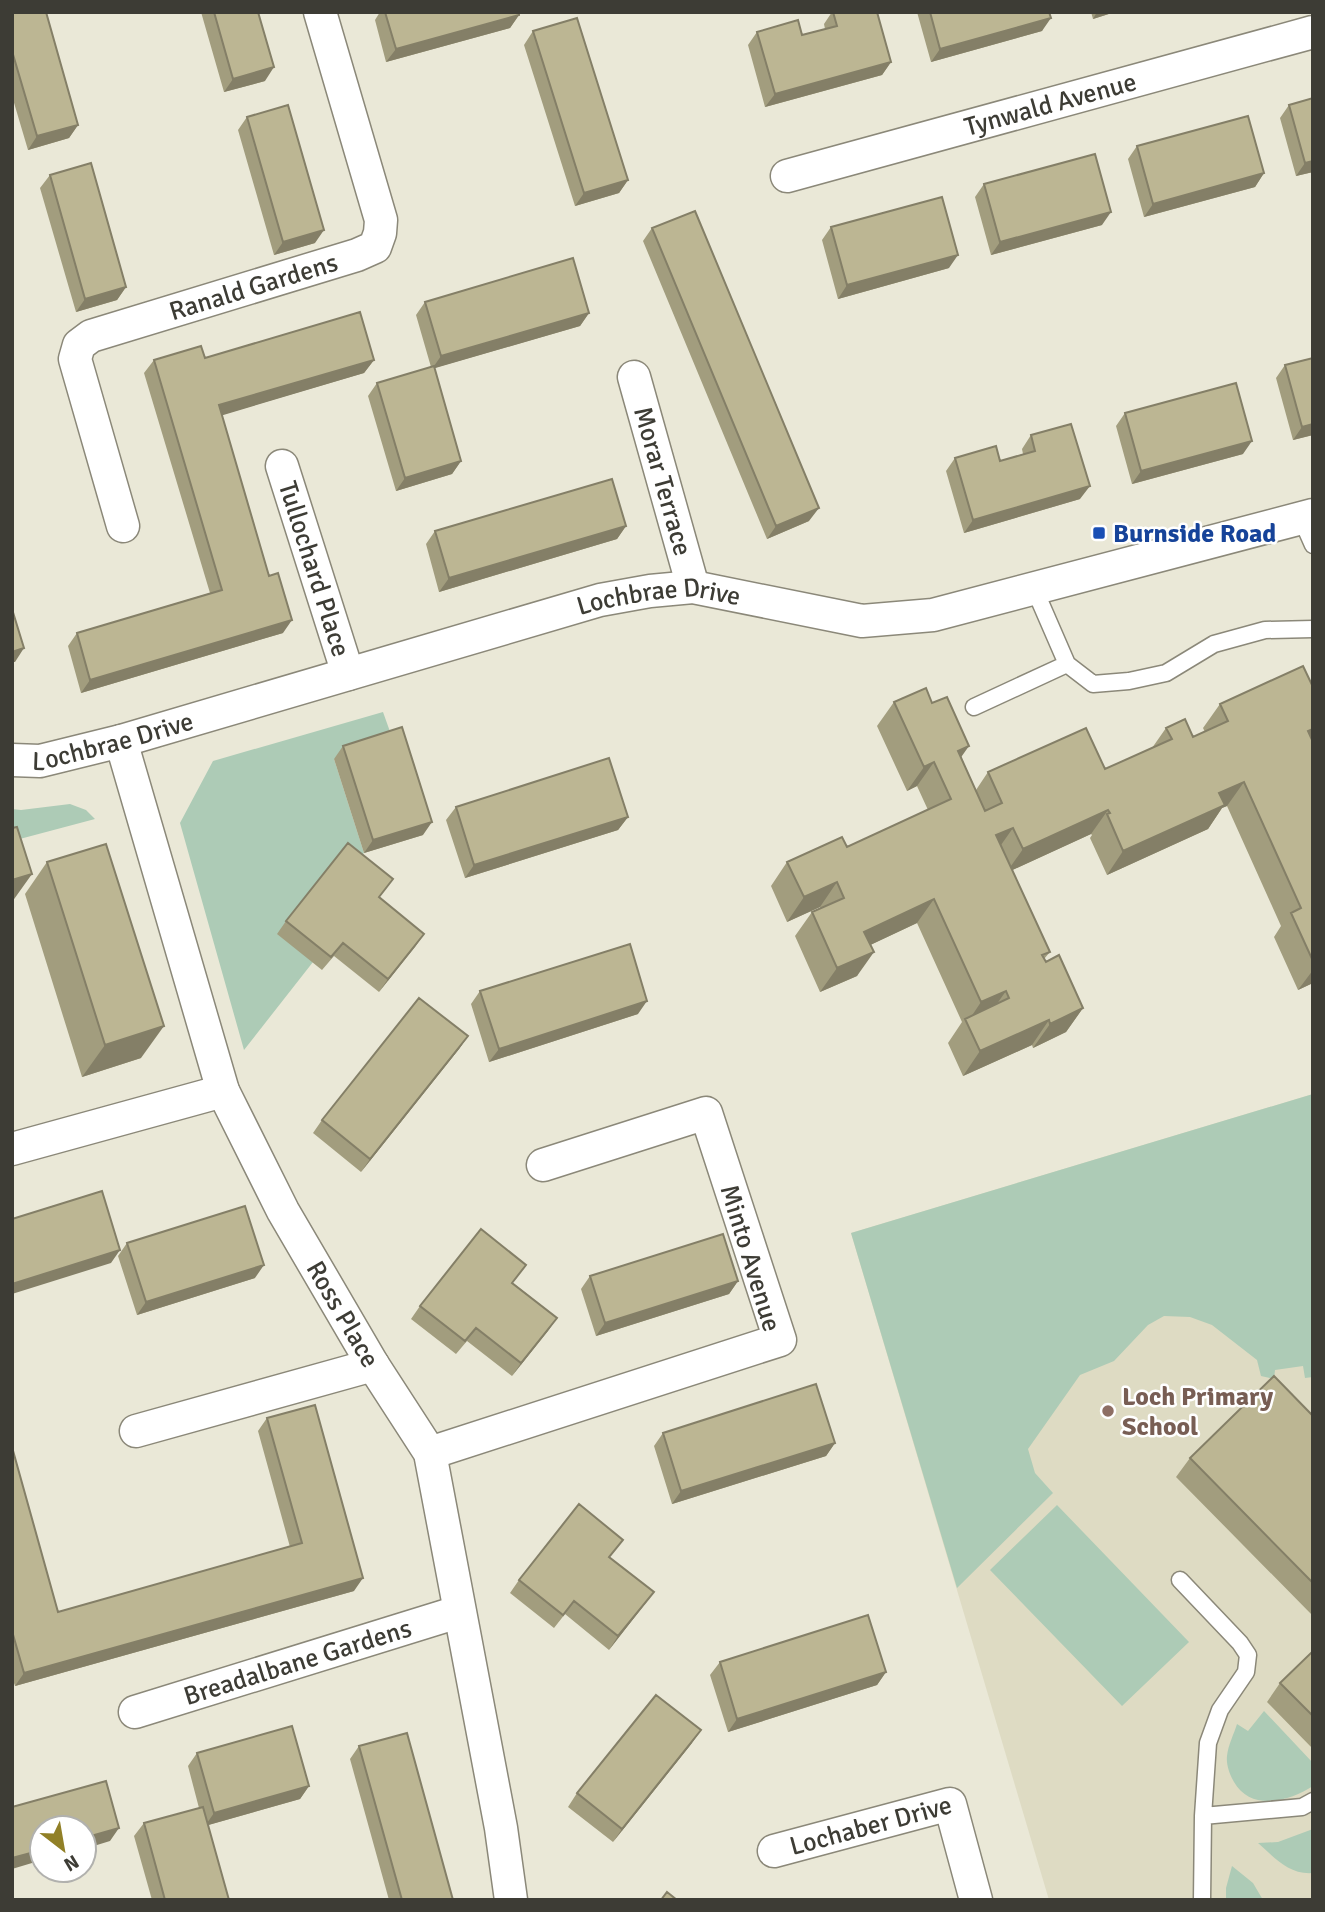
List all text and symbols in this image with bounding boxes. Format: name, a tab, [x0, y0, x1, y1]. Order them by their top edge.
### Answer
street label: Tynwald Avenue	[961, 66, 1140, 144]
street label: Ranald Gardens	[165, 247, 342, 328]
street label: Morar Terrace	[626, 403, 698, 559]
street label: Tullochard Place	[271, 478, 357, 661]
place label: Burnside Road	[1113, 518, 1276, 550]
marker: Burnside Road	[1091, 525, 1107, 541]
street label: Lochbrae Drive	[573, 571, 743, 623]
street label: Lochbrae Drive	[31, 706, 197, 778]
street label: Minto Avenue	[713, 1181, 788, 1335]
street label: Ross Place	[299, 1255, 386, 1373]
place label: Loch Primary School	[1122, 1381, 1273, 1443]
marker: Loch Primary School	[1100, 1403, 1116, 1419]
street label: Breadalbane Gardens	[180, 1612, 415, 1713]
street label: Lochaber Drive	[786, 1789, 955, 1863]
north arrow	[28, 1814, 98, 1884]
text: N	[59, 1849, 83, 1876]

